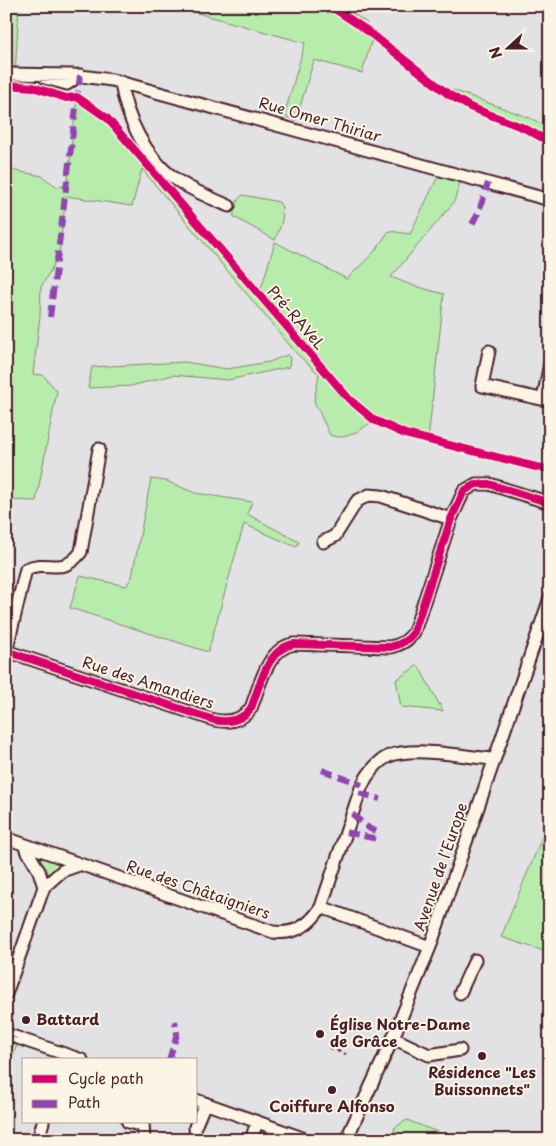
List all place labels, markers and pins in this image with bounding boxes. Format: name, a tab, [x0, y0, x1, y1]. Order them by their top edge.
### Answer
place label: Battard	[36, 1007, 99, 1030]
place label: Église Notre-Dame de Grâce	[330, 1012, 470, 1052]
marker: Battard	[20, 1014, 32, 1026]
marker: Église Notre-Dame de Grâce	[314, 1028, 326, 1040]
marker: Résidence "Les Buissonnets"	[476, 1050, 488, 1062]
place label: Résidence "Les Buissonnets"	[428, 1060, 536, 1100]
marker: Coiffure Alfonso	[326, 1084, 338, 1096]
place label: Coiffure Alfonso	[269, 1094, 395, 1117]

